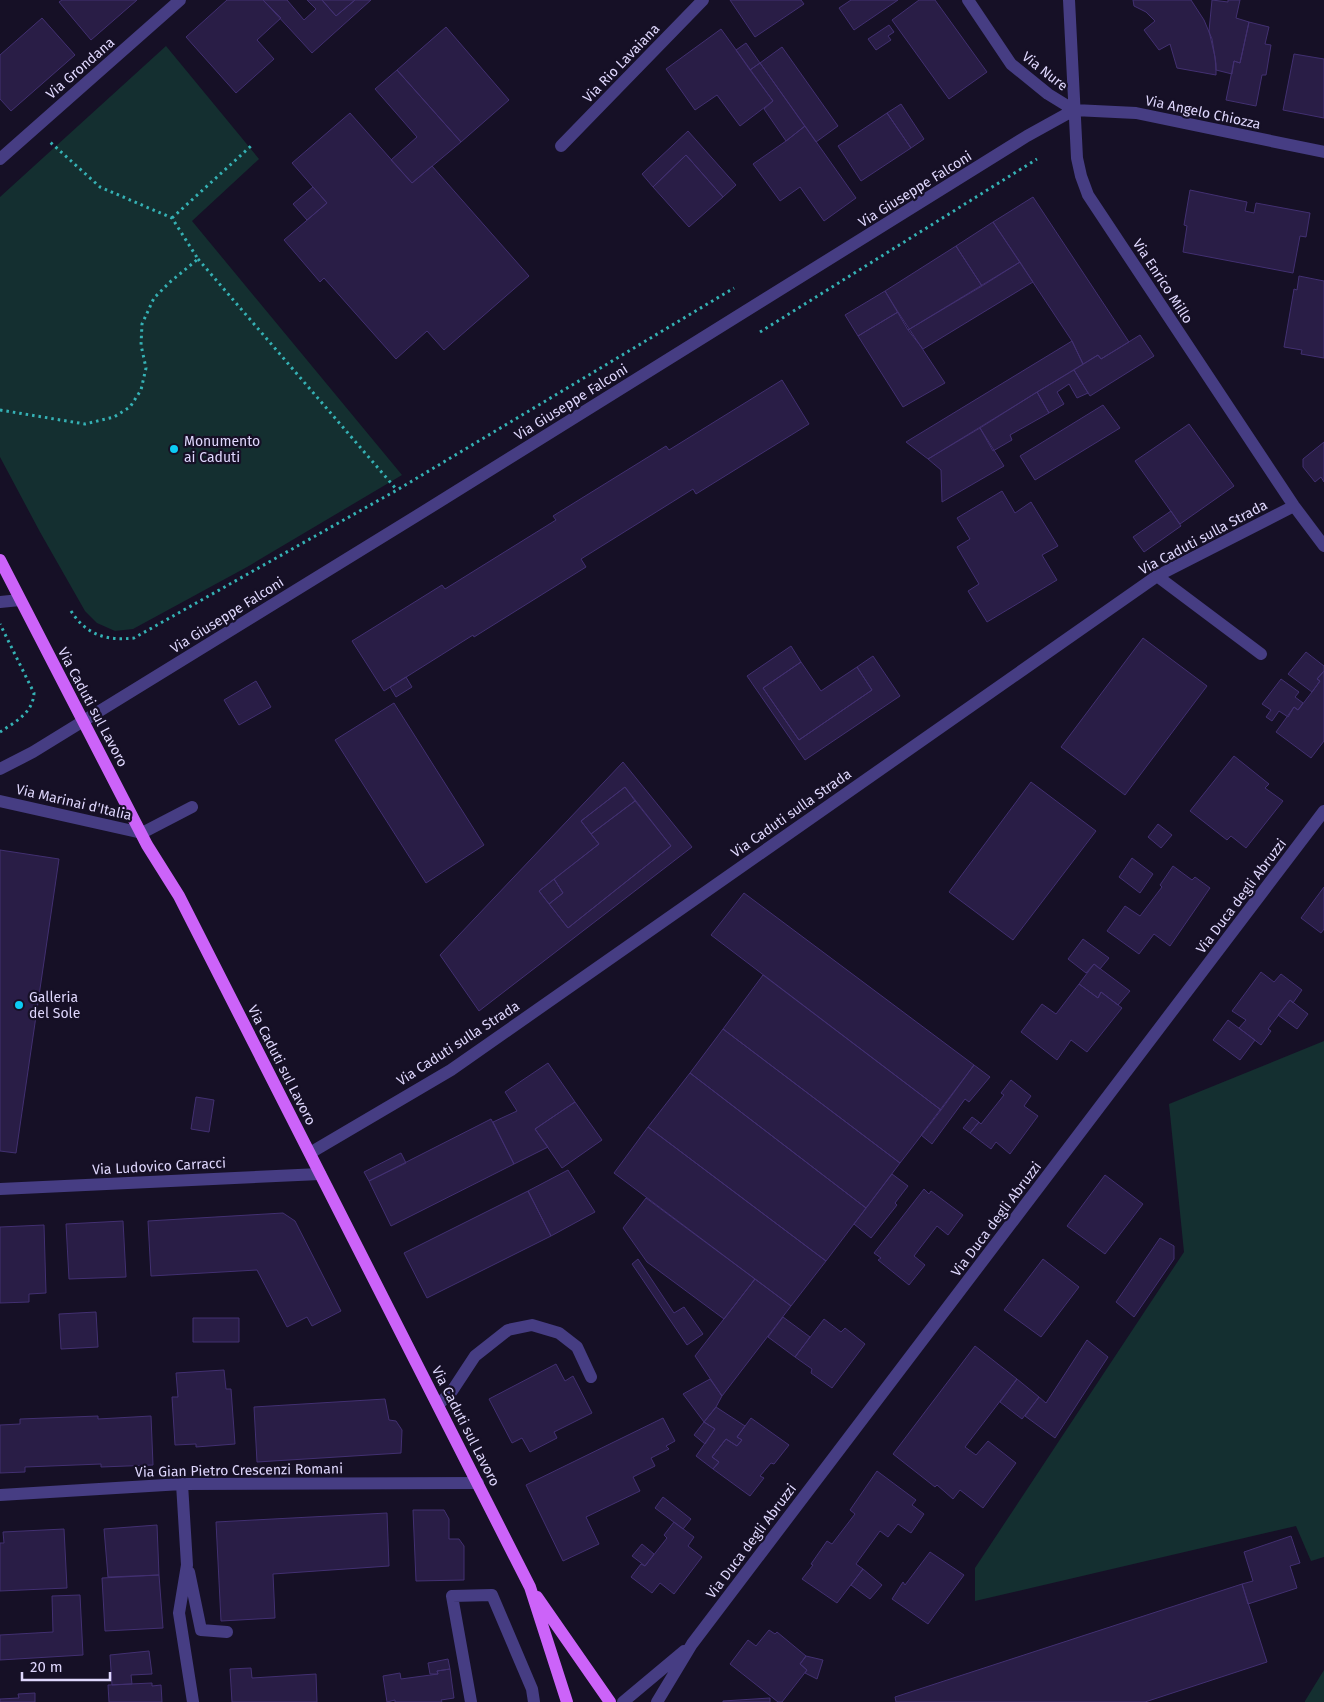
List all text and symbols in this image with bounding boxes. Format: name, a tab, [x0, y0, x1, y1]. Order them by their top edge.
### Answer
street label: Via Rio Lavaiana	[579, 20, 663, 106]
street label: Via Grondana	[43, 34, 118, 103]
street label: Via Nure	[1018, 48, 1071, 95]
street label: Via Angelo Chiozza	[1144, 92, 1262, 133]
street label: Via Giuseppe Falconi	[855, 148, 975, 231]
street label: Via Enrico Millo	[1129, 236, 1196, 327]
street label: Via Giuseppe Falconi	[511, 361, 631, 444]
place label: Monumento ai Caduti	[184, 433, 260, 466]
marker: Monumento ai Caduti	[168, 443, 180, 455]
street label: Via Caduti sulla Strada	[1136, 496, 1270, 579]
street label: Via Giuseppe Falconi	[167, 574, 287, 657]
street label: Via Caduti sul Lavoro	[54, 645, 131, 770]
street label: Via Caduti sulla Strada	[728, 765, 855, 861]
street label: Via Marinai d'Italia	[14, 781, 133, 824]
street label: Via Duca degli Abruzzi	[1193, 836, 1290, 957]
place label: Galleria del Sole	[29, 989, 80, 1022]
street label: Via Caduti sulla Strada	[394, 997, 523, 1089]
marker: Galleria del Sole	[13, 999, 25, 1011]
street label: Via Caduti sul Lavoro	[244, 1002, 319, 1128]
street label: Via Ludovico Carracci	[92, 1155, 226, 1178]
street label: Via Duca degli Abruzzi	[948, 1159, 1045, 1280]
street label: Via Caduti sul Lavoro	[428, 1363, 503, 1489]
street label: Via Gian Pietro Crescenzi Romani	[135, 1460, 343, 1481]
street label: Via Duca degli Abruzzi	[703, 1481, 800, 1602]
scale bar	[22, 1650, 110, 1682]
text: 20 m	[30, 1658, 63, 1676]

